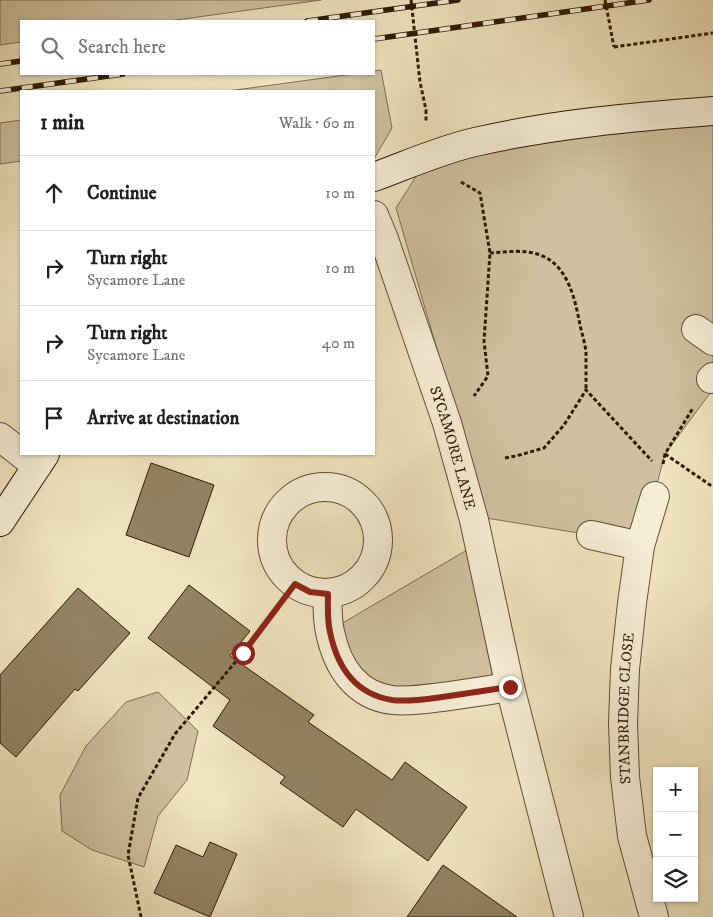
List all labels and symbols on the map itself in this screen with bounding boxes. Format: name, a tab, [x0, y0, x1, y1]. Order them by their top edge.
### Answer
street label: SYCAMORE LANE	[425, 384, 480, 512]
street label: STANBRIDGE CLOSE	[614, 631, 639, 785]
route start	[232, 642, 255, 665]
route end	[499, 676, 522, 699]

